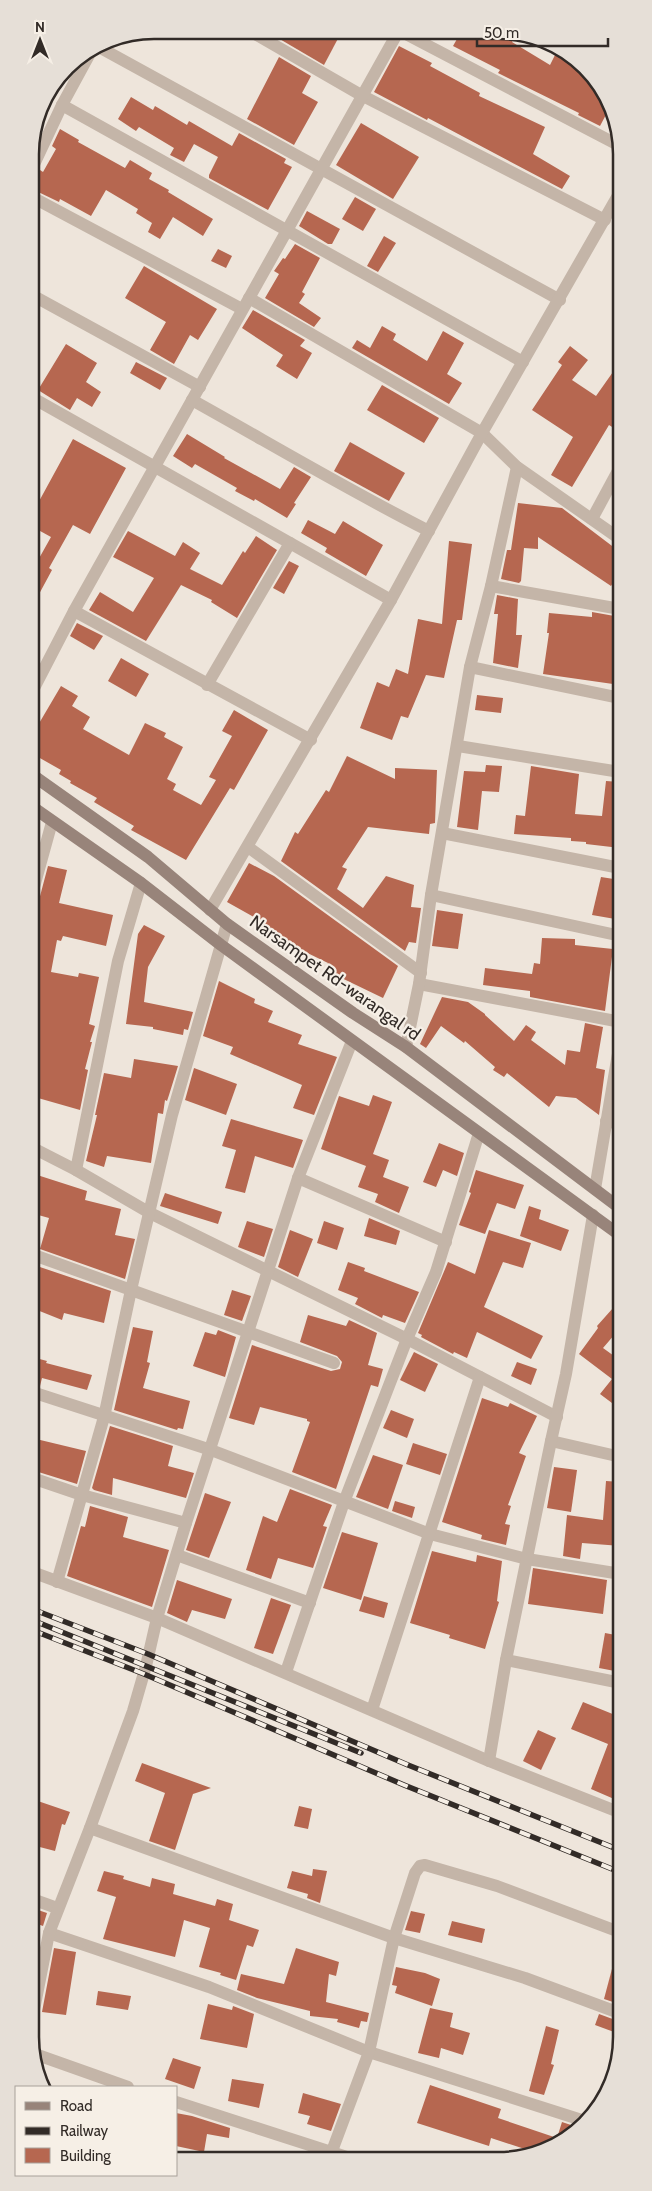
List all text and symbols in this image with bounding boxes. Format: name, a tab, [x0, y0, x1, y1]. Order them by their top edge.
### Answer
north arrow	[15, 15, 65, 65]
scale bar	[477, 15, 608, 47]
text: N	[35, 18, 45, 36]
text: 50 m	[484, 24, 519, 42]
street label: Narsampet Rd-warangal rd	[245, 911, 425, 1045]
legend	[15, 2086, 178, 2176]
text: Road	[60, 2097, 93, 2115]
text: Railway	[60, 2122, 109, 2140]
text: Building	[60, 2147, 111, 2165]

